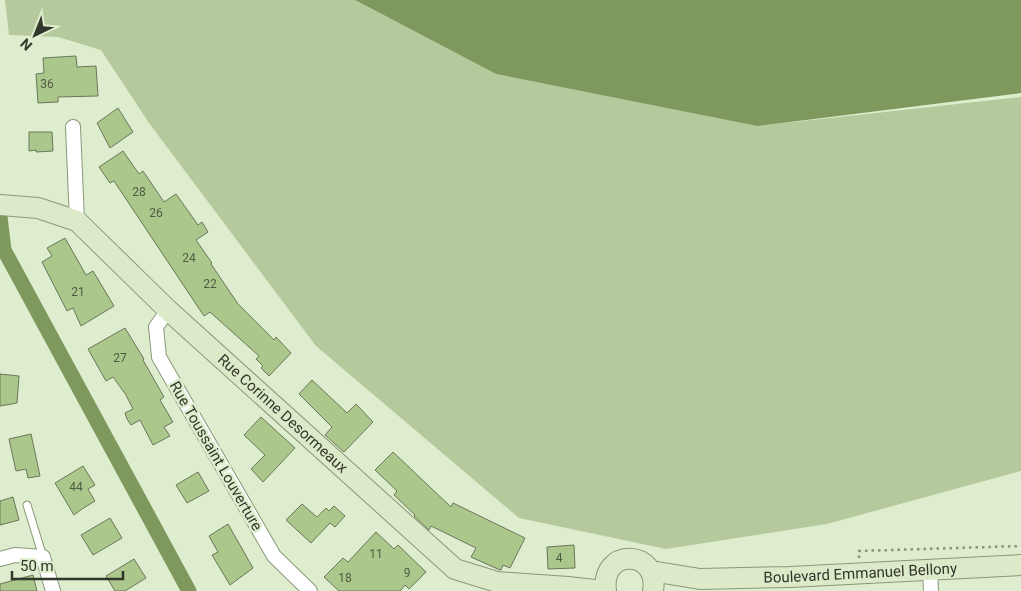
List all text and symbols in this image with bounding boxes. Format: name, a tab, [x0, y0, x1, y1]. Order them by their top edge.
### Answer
north arrow	[10, 10, 60, 60]
text: N	[17, 35, 35, 54]
house number: 36	[40, 77, 54, 91]
house number: 28	[132, 185, 146, 199]
house number: 26	[149, 206, 163, 220]
house number: 24	[182, 251, 196, 265]
house number: 22	[203, 277, 217, 291]
house number: 21	[71, 285, 85, 299]
street label: Rue Corinne Desormeaux	[214, 350, 352, 477]
house number: 27	[113, 351, 127, 365]
street label: Rue Toussaint Louverture	[166, 378, 266, 534]
house number: 44	[69, 480, 83, 494]
house number: 11	[369, 547, 383, 561]
scale bar	[12, 548, 124, 580]
house number: 4	[556, 551, 563, 565]
text: 50 m	[20, 557, 54, 575]
street label: Boulevard Emmanuel Bellony	[763, 559, 957, 587]
house number: 9	[404, 566, 410, 580]
house number: 18	[338, 571, 352, 585]

